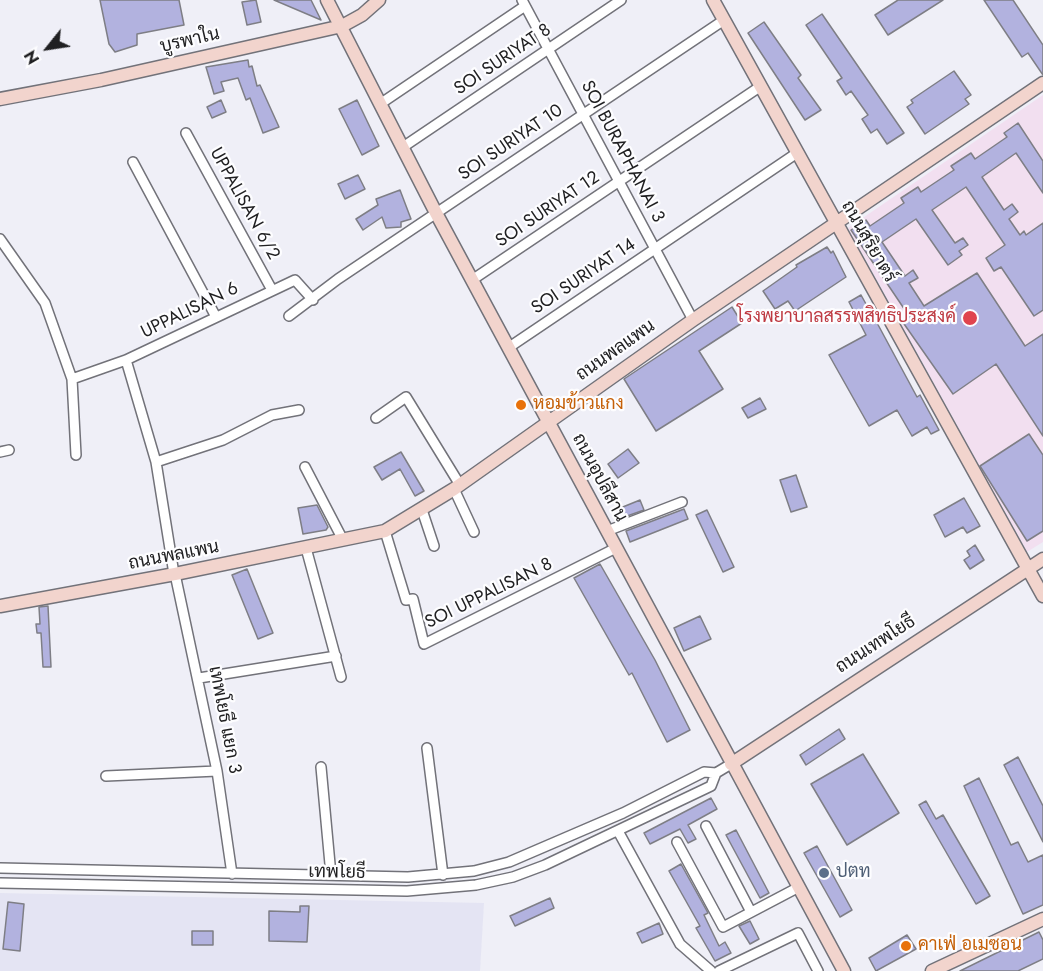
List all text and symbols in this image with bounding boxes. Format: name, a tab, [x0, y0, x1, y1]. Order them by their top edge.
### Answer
north arrow	[18, 18, 78, 78]
street label: SOI SURIYAT 8	[451, 20, 555, 100]
street label: บูรพาใน	[158, 24, 222, 58]
text: N	[19, 46, 45, 69]
street label: SOI BURAPHANAI 3	[576, 78, 668, 226]
street label: SOI SURIYAT 10	[455, 100, 567, 186]
street label: UPPALISAN 6/2	[204, 144, 284, 264]
street label: SOI SURIYAT 12	[492, 167, 604, 253]
street label: ถนนสุริยาตร์	[836, 197, 900, 287]
street label: SOI SURIYAT 14	[528, 234, 640, 320]
street label: UPPALISAN 6	[138, 278, 242, 344]
place label: โรงพยาบาลสรรพสิทธิประสงค์	[737, 307, 956, 329]
marker: โรงพยาบาลสรรพสิทธิประสงค์	[961, 309, 979, 327]
street label: ถนนพลแพน	[572, 316, 660, 386]
place label: หอมข้าวแกง	[533, 394, 624, 416]
marker: หอมข้าวแกง	[514, 398, 528, 412]
street label: ถนนอุปลีสาน	[567, 430, 631, 526]
street label: ถนนพลแพน	[127, 537, 221, 575]
street label: SOI UPPALISAN 8	[422, 554, 556, 634]
street label: ถนนเทพโยธี	[832, 611, 920, 679]
street label: เทพโยธี แยก 3	[203, 664, 245, 776]
street label: เทพโยธี	[308, 862, 366, 884]
place label: ปตท	[836, 862, 871, 884]
marker: ปตท	[817, 866, 831, 880]
place label: คาเฟ่ อเมซอน	[918, 935, 1022, 957]
marker: คาเฟ่ อเมซอน	[899, 939, 913, 953]

